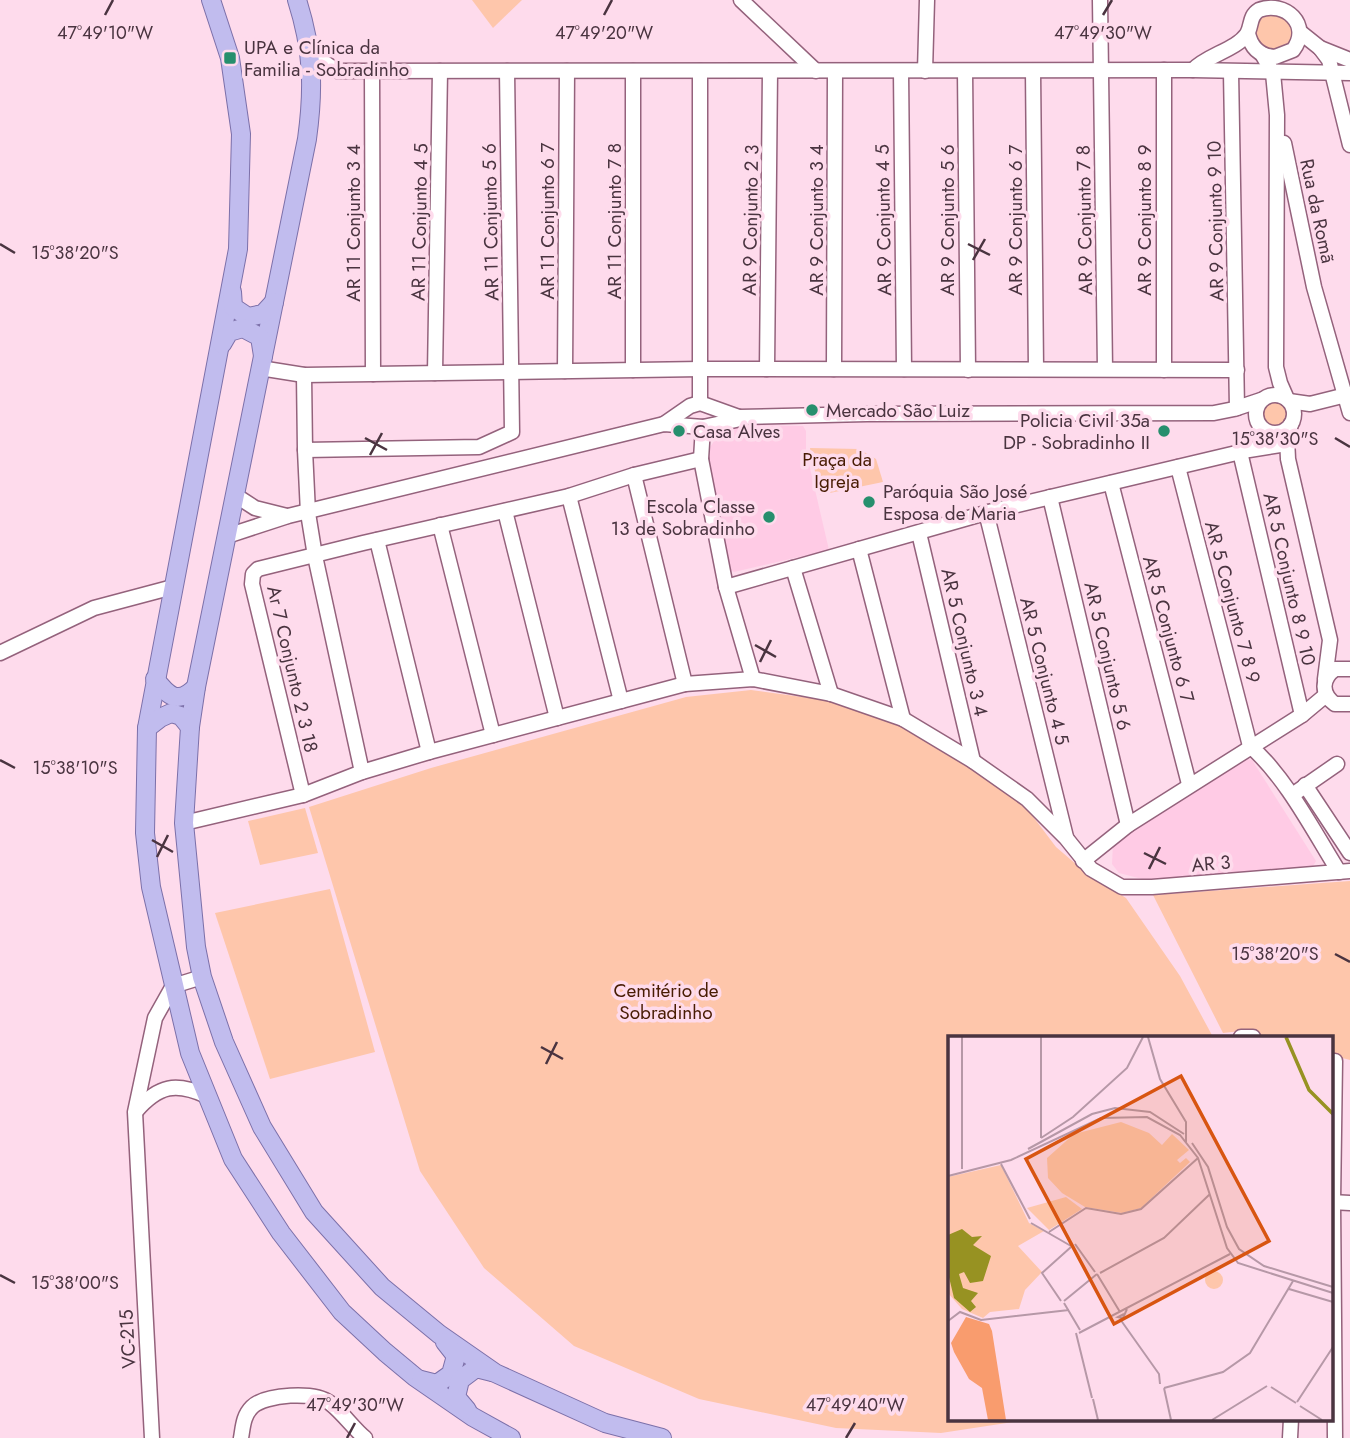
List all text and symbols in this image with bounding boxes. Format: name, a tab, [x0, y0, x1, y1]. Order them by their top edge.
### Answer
text: 47°49'10"W	[57, 20, 153, 46]
text: 47°49'20"W	[555, 20, 653, 46]
text: 47°49'30"W	[1054, 20, 1152, 46]
place label: UPA e Clínica da Familia - Sobradinho	[244, 34, 409, 83]
marker: UPA e Clínica da Familia - Sobradinho	[222, 50, 238, 66]
street label: AR 9 Conjunto 9 10	[1201, 140, 1230, 302]
street label: AR 11 Conjunto 6 7	[534, 142, 561, 300]
street label: AR 11 Conjunto 4 5	[405, 143, 434, 301]
street label: AR 11 Conjunto 5 6	[476, 143, 505, 301]
street label: AR 11 Conjunto 7 8	[601, 143, 628, 299]
street label: AR 11 Conjunto 3 4	[340, 144, 367, 302]
street label: AR 9 Conjunto 2 3	[736, 144, 765, 296]
street label: AR 9 Conjunto 3 4	[803, 144, 830, 296]
street label: AR 9 Conjunto 4 5	[869, 144, 898, 296]
street label: AR 9 Conjunto 5 6	[934, 144, 961, 296]
street label: AR 9 Conjunto 8 9	[1131, 144, 1158, 296]
street label: AR 9 Conjunto 6 7	[1002, 145, 1029, 295]
street label: AR 9 Conjunto 7 8	[1070, 145, 1099, 295]
street label: Rua da Romã	[1293, 156, 1342, 266]
text: 15°38'20"S	[31, 240, 119, 266]
place label: Mercado São Luiz	[826, 397, 970, 424]
marker: Mercado São Luiz	[804, 402, 820, 418]
place label: Policia Civil 35a DP - Sobradinho II	[1003, 407, 1150, 456]
place label: Casa Alves	[693, 418, 780, 445]
marker: Casa Alves	[671, 423, 687, 439]
marker: Policia Civil 35a DP - Sobradinho II	[1156, 423, 1172, 439]
text: 15°38'30"S	[1232, 426, 1319, 452]
park label: Praça da Igreja	[802, 446, 872, 495]
place label: Paróquia São José Esposa de Maria	[883, 478, 1027, 527]
street label: AR 5 Conjunto 8 9 10	[1256, 490, 1323, 668]
place label: Escola Classe 13 de Sobradinho	[611, 493, 755, 542]
marker: Paróquia São José Esposa de Maria	[861, 494, 877, 510]
marker: Escola Classe 13 de Sobradinho	[761, 509, 777, 525]
street label: AR 5 Conjunto 7 8 9	[1198, 518, 1267, 686]
street label: AR 5 Conjunto 6 7	[1136, 553, 1201, 705]
street label: AR 5 Conjunto 3 4	[934, 565, 995, 719]
street label: AR 5 Conjunto 5 6	[1077, 579, 1138, 733]
street label: Ar 7 Conjunto 2 3 18	[260, 583, 325, 755]
street label: AR 5 Conjunto 4 5	[1013, 594, 1076, 748]
text: 15°38'10"S	[32, 755, 118, 781]
street label: AR 3	[1190, 848, 1232, 879]
text: 15°38'20"S	[1231, 941, 1319, 967]
park label: Cemitério de Sobradinho	[613, 977, 719, 1026]
inset map	[948, 1036, 1332, 1420]
text: 15°38'00"S	[31, 1270, 119, 1296]
street label: VC-215	[112, 1309, 143, 1369]
text: 47°49'30"W	[306, 1392, 404, 1418]
text: 47°49'40"W	[806, 1392, 904, 1418]

